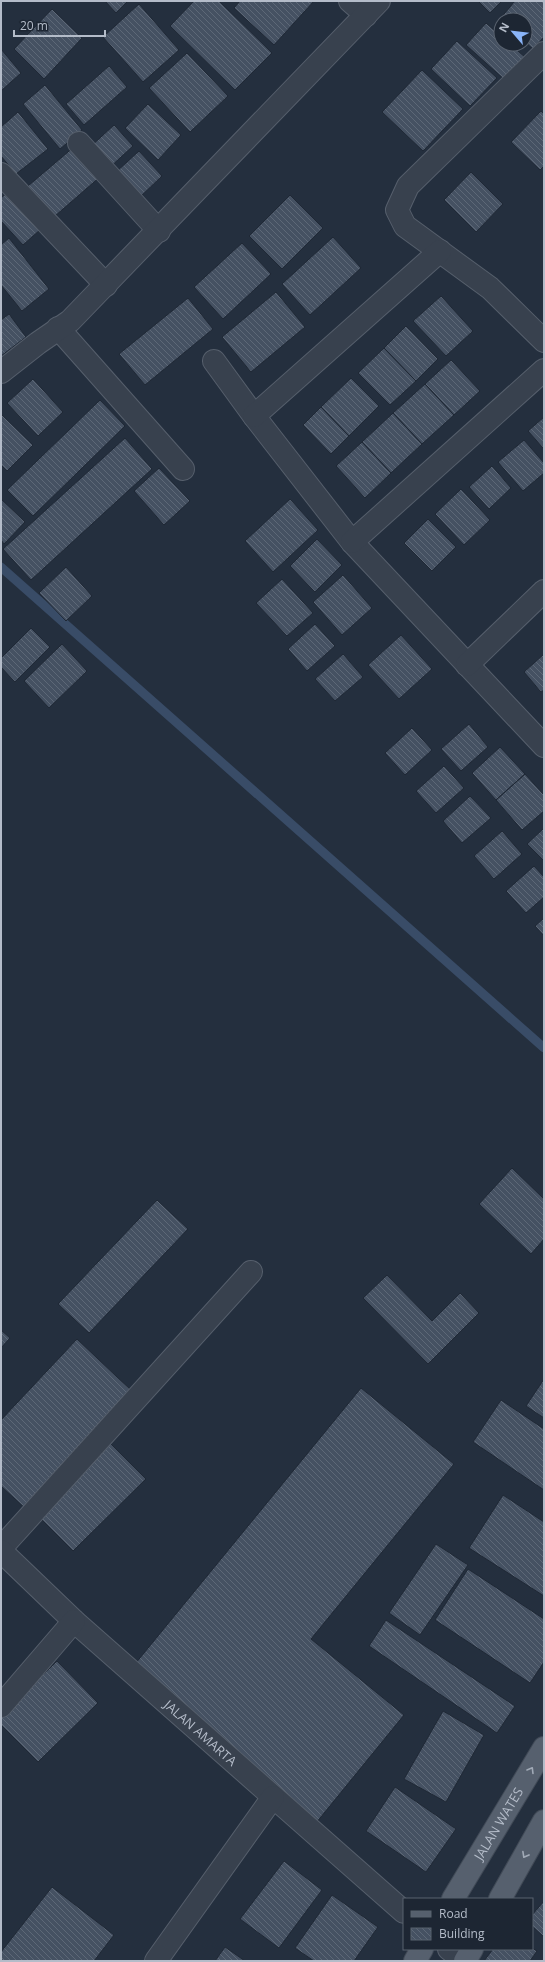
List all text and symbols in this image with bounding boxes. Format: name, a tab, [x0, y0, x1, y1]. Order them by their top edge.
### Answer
scale bar	[14, 12, 105, 38]
north arrow	[493, 12, 533, 52]
text: 20 m	[20, 17, 48, 34]
text: N	[495, 20, 512, 35]
street label: JALAN AMARTA	[159, 1694, 242, 1770]
one-way arrow	[526, 1767, 533, 1774]
street label: JALAN WATES	[469, 1784, 527, 1865]
one-way arrow	[522, 1851, 529, 1858]
legend	[403, 1898, 533, 1950]
text: Road	[439, 1905, 468, 1922]
text: Building	[439, 1925, 485, 1942]

